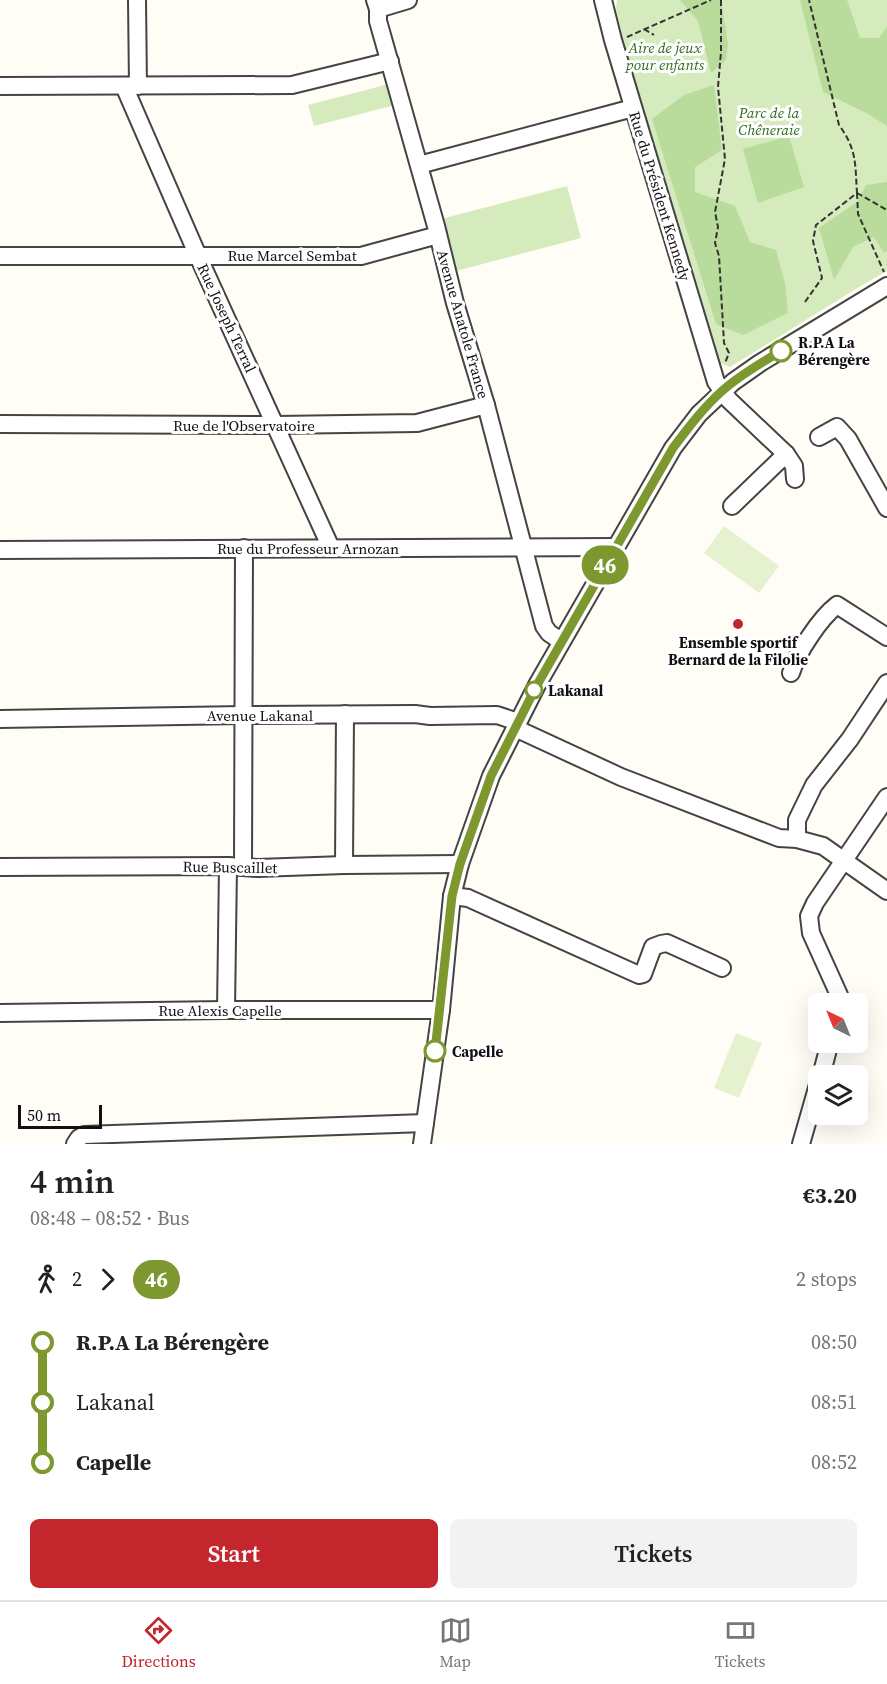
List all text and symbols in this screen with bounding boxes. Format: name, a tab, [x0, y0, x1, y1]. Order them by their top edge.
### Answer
park label: Aire de jeux pour enfants	[624, 37, 705, 75]
park label: Parc de la Chêneraie	[738, 102, 800, 140]
street label: Rue du Président Kennedy	[624, 109, 696, 284]
street label: Rue Marcel Sembat	[227, 245, 357, 266]
street label: Avenue Anatole France	[432, 247, 494, 401]
street label: Rue Joseph Terral	[193, 260, 262, 376]
place label: R.P.A La Bérengère	[798, 332, 870, 370]
marker: R.P.A La Bérengère	[770, 340, 792, 362]
street label: Rue de l'Observatoire	[173, 415, 315, 436]
street label: Rue du Professeur Arnozan	[217, 538, 399, 559]
line badge: 46	[578, 546, 632, 584]
text: 46	[594, 551, 616, 580]
marker: Ensemble sportif Bernard de la Filolie	[731, 617, 745, 631]
place label: Ensemble sportif Bernard de la Filolie	[668, 632, 808, 670]
place label: Lakanal	[548, 680, 604, 701]
marker: Lakanal	[525, 681, 543, 699]
street label: Avenue Lakanal	[207, 705, 314, 726]
street label: Rue Buscaillet	[183, 856, 278, 878]
north arrow	[808, 993, 868, 1053]
map controls	[808, 993, 868, 1125]
street label: Rue Alexis Capelle	[158, 1000, 282, 1021]
marker: Capelle	[424, 1040, 446, 1062]
place label: Capelle	[452, 1041, 504, 1062]
button: layers	[808, 1065, 868, 1125]
scale bar	[18, 1102, 102, 1130]
text: 50 m	[27, 1104, 61, 1126]
text: 4 min	[30, 1159, 115, 1204]
text: €3.20	[803, 1180, 857, 1210]
text: 08:48 – 08:52 · Bus	[30, 1204, 189, 1232]
icon: walk	[30, 1263, 63, 1296]
icon: forward	[91, 1263, 124, 1296]
text: 2	[72, 1265, 82, 1293]
text: 46	[145, 1265, 168, 1294]
text: 2 stops	[796, 1265, 857, 1293]
text: R.P.A La Bérengère	[76, 1327, 269, 1357]
text: 08:50	[811, 1328, 857, 1356]
text: Lakanal	[76, 1387, 155, 1417]
text: 08:51	[811, 1388, 857, 1416]
text: Capelle	[76, 1447, 151, 1477]
text: 08:52	[811, 1448, 857, 1476]
button: Start	[30, 1519, 438, 1588]
button: Tickets	[450, 1519, 857, 1588]
tab: Directions	[122, 1614, 196, 1672]
tab: Map	[439, 1614, 472, 1672]
tab: Tickets	[715, 1614, 765, 1672]

